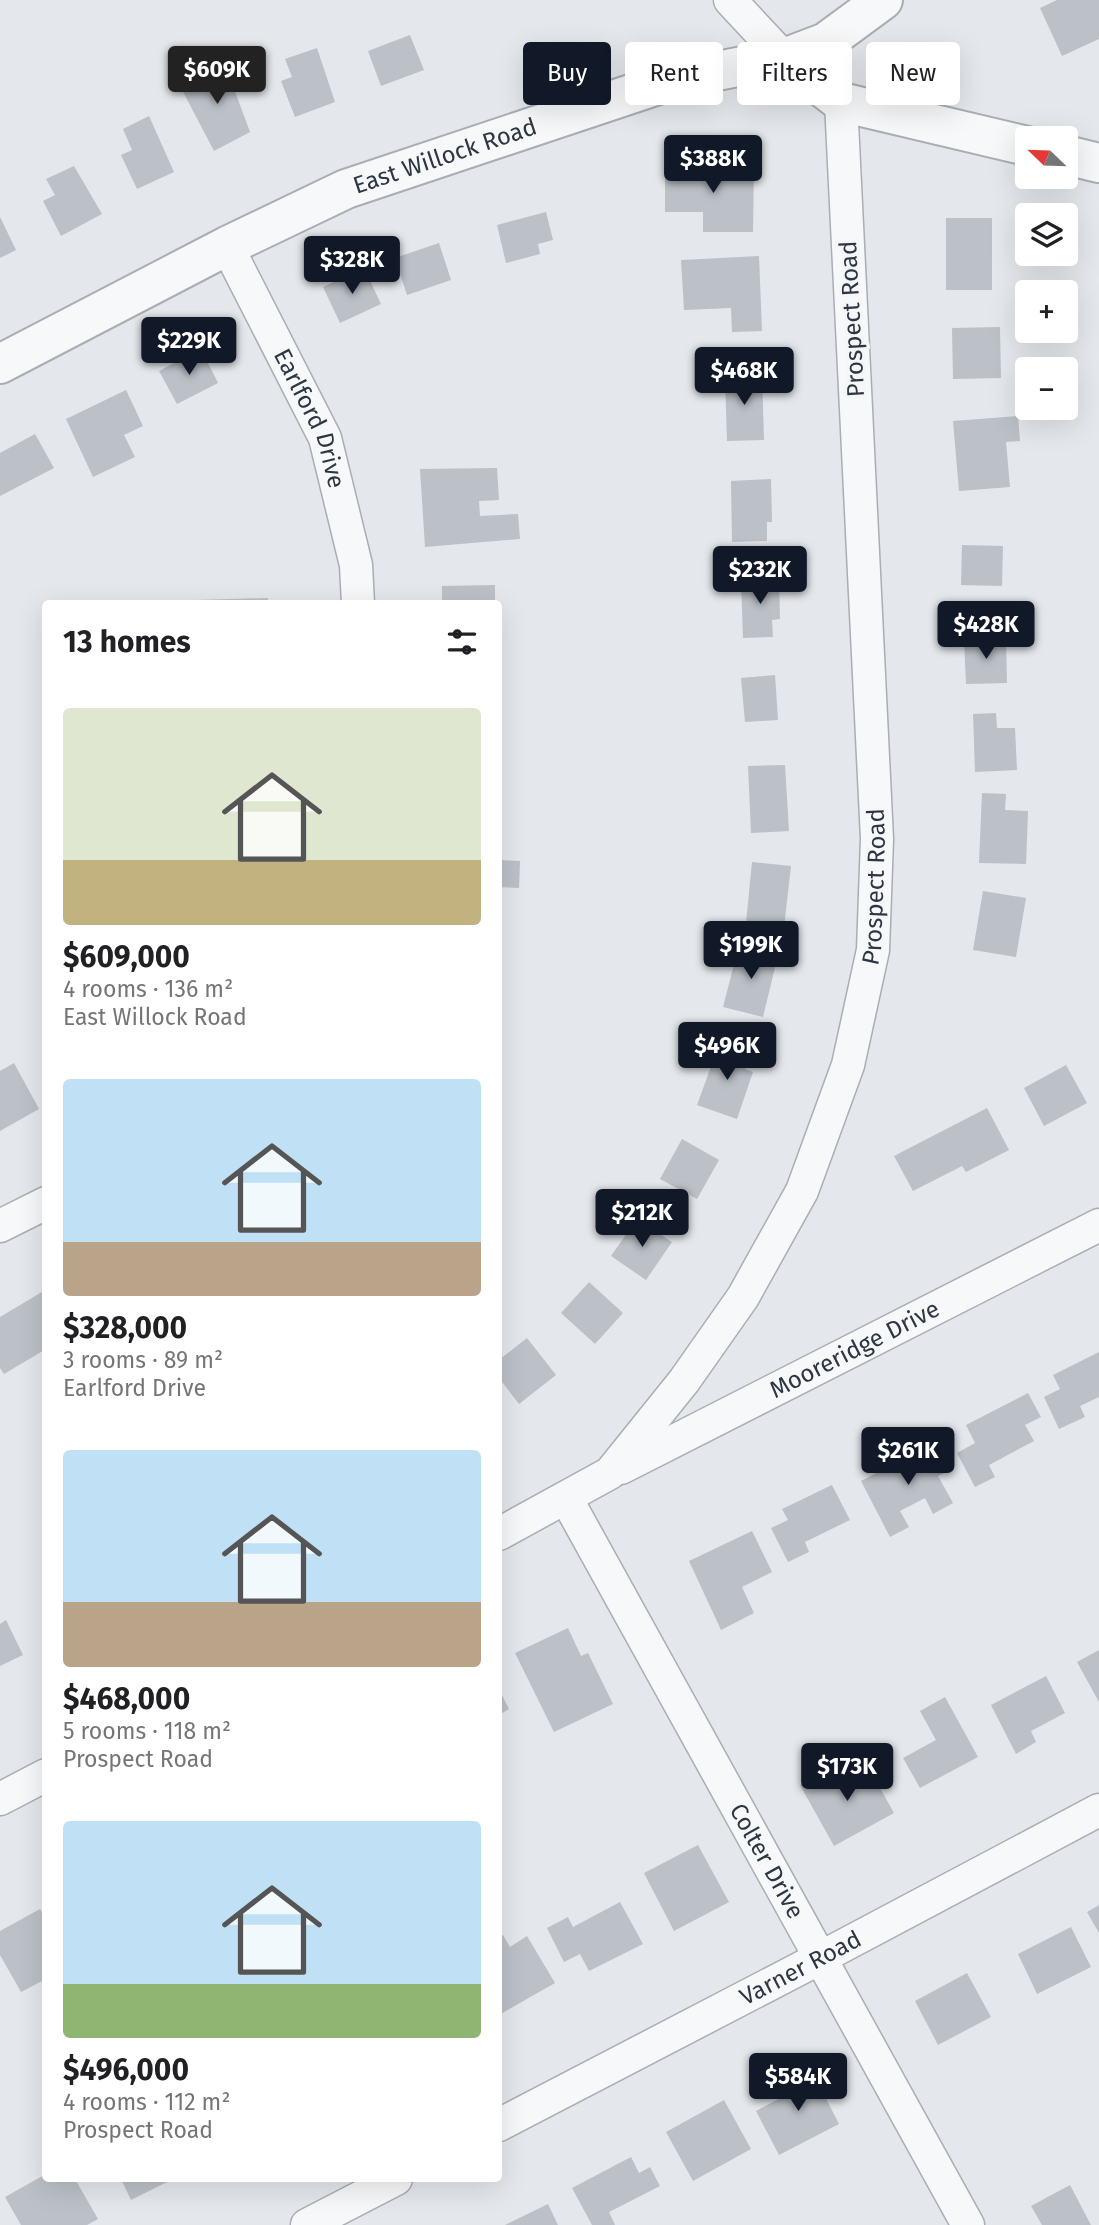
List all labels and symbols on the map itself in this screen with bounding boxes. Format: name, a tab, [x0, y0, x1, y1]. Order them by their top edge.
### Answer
pin: $609K	[168, 46, 266, 106]
street label: East Willock Road	[349, 112, 540, 200]
north arrow	[1015, 126, 1078, 189]
pin: $388K	[664, 136, 762, 195]
pin: $328K	[303, 236, 401, 296]
street label: Prospect Road	[834, 240, 870, 398]
pin: $229K	[140, 318, 238, 377]
street label: Earlford Drive	[268, 344, 351, 491]
pin: $468K	[695, 348, 793, 407]
pin: $232K	[711, 546, 809, 606]
pin: $428K	[937, 602, 1035, 661]
street label: Prospect Road	[856, 808, 891, 967]
pin: $199K	[702, 922, 800, 981]
pin: $496K	[678, 1023, 776, 1082]
pin: $212K	[593, 1190, 691, 1249]
street label: Mooreridge Drive	[765, 1294, 944, 1404]
pin: $261K	[859, 1428, 957, 1487]
pin: $173K	[798, 1744, 896, 1803]
street label: Colter Drive	[724, 1799, 810, 1924]
street label: Varner Road	[735, 1925, 866, 2011]
pin: $584K	[749, 2054, 847, 2113]

